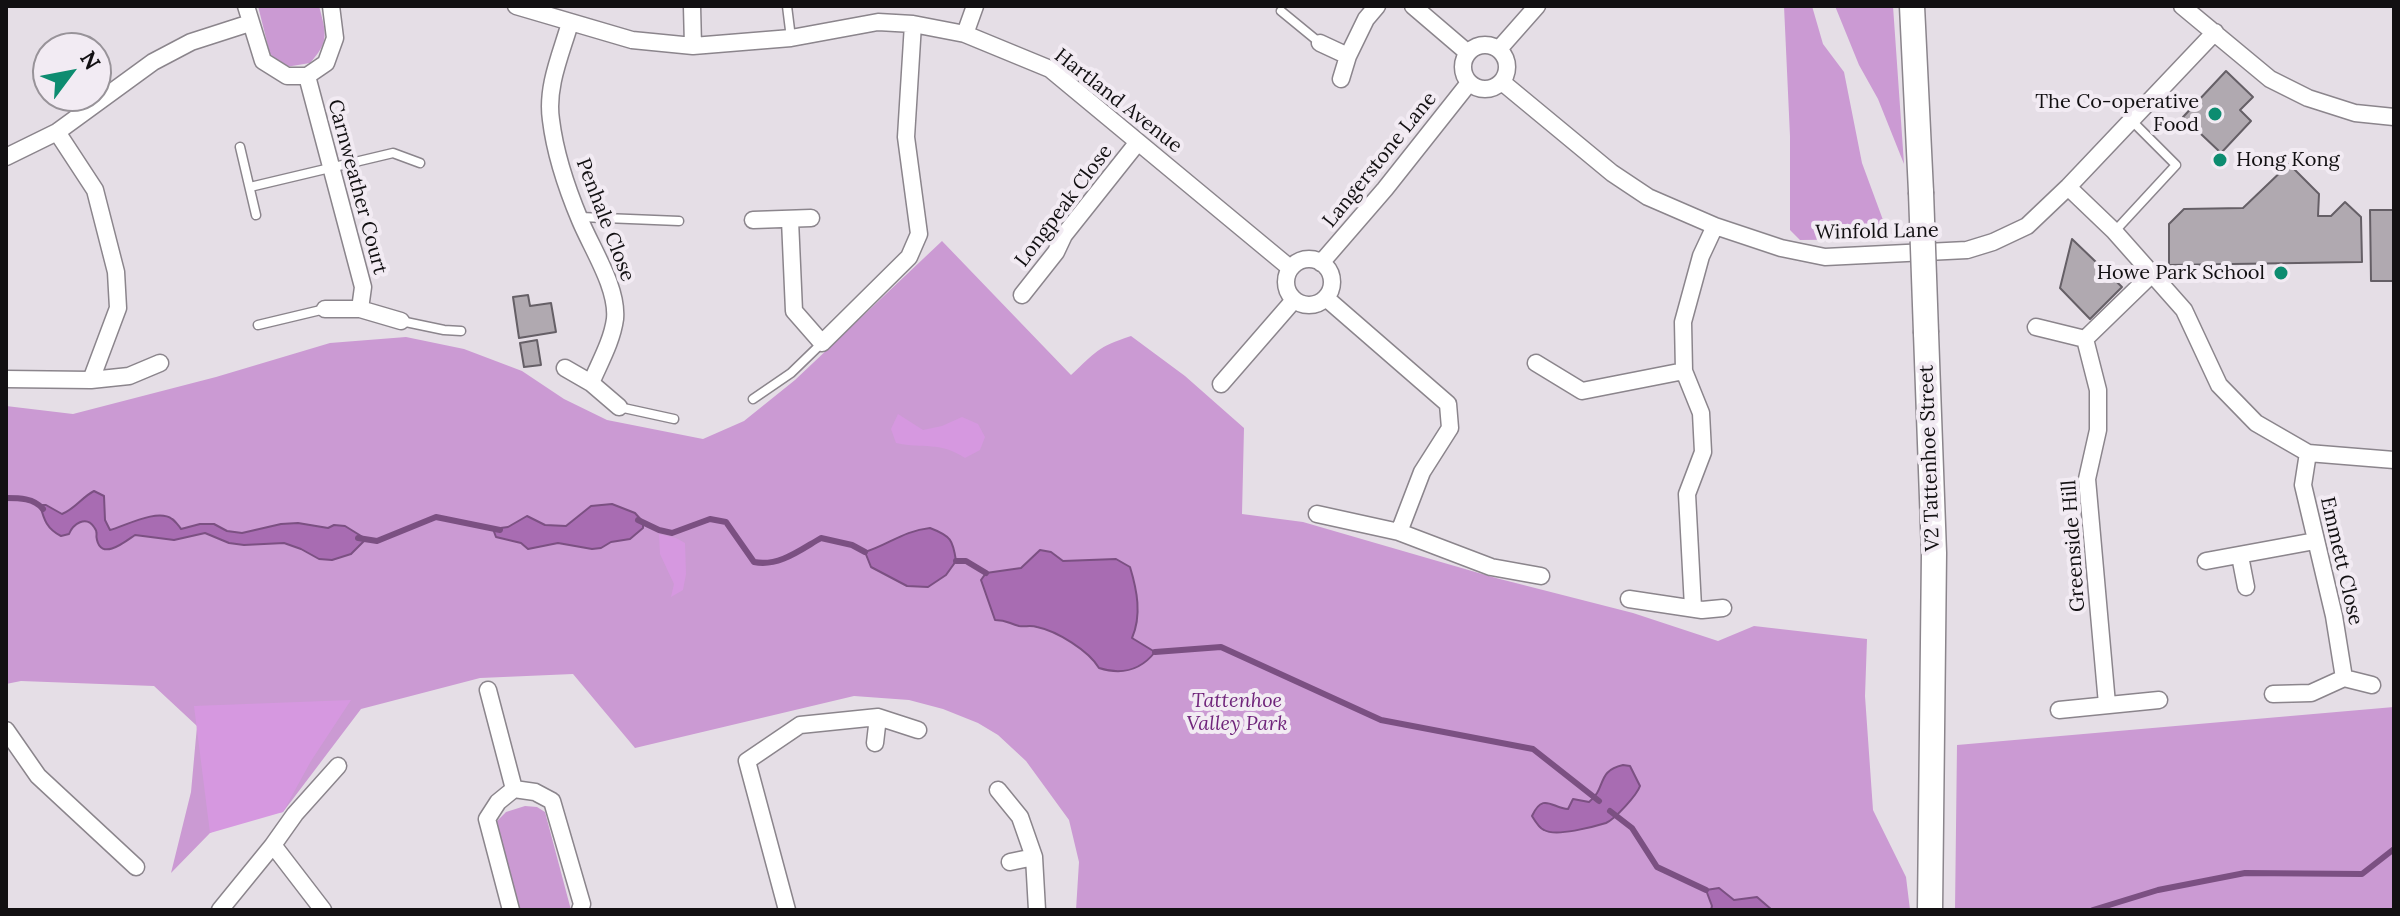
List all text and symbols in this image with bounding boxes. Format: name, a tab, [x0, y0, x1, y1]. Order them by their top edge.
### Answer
north arrow	[32, 32, 112, 112]
street label: Hartland Avenue	[1049, 44, 1187, 158]
text: N	[74, 46, 107, 75]
street label: Langerstone Lane	[1318, 87, 1442, 233]
place label: The Co-operative Food	[2035, 90, 2199, 137]
street label: Carnweather Court	[322, 97, 392, 277]
marker: The Co-operative Food	[2206, 105, 2224, 123]
street label: Longpeak Close	[1010, 140, 1118, 272]
place label: Hong Kong	[2236, 148, 2340, 172]
marker: Hong Kong	[2211, 151, 2229, 169]
street label: Penhale Close	[571, 155, 639, 285]
street label: Winfold Lane	[1815, 219, 1939, 245]
place label: Howe Park School	[2097, 261, 2265, 285]
marker: Howe Park School	[2272, 264, 2290, 282]
street label: V2 Tattenhoe Street	[1915, 364, 1945, 552]
street label: Greenside Hill	[2057, 479, 2091, 613]
street label: Emmett Close	[2315, 494, 2367, 628]
park label: Tattenhoe Valley Park	[1186, 689, 1288, 736]

